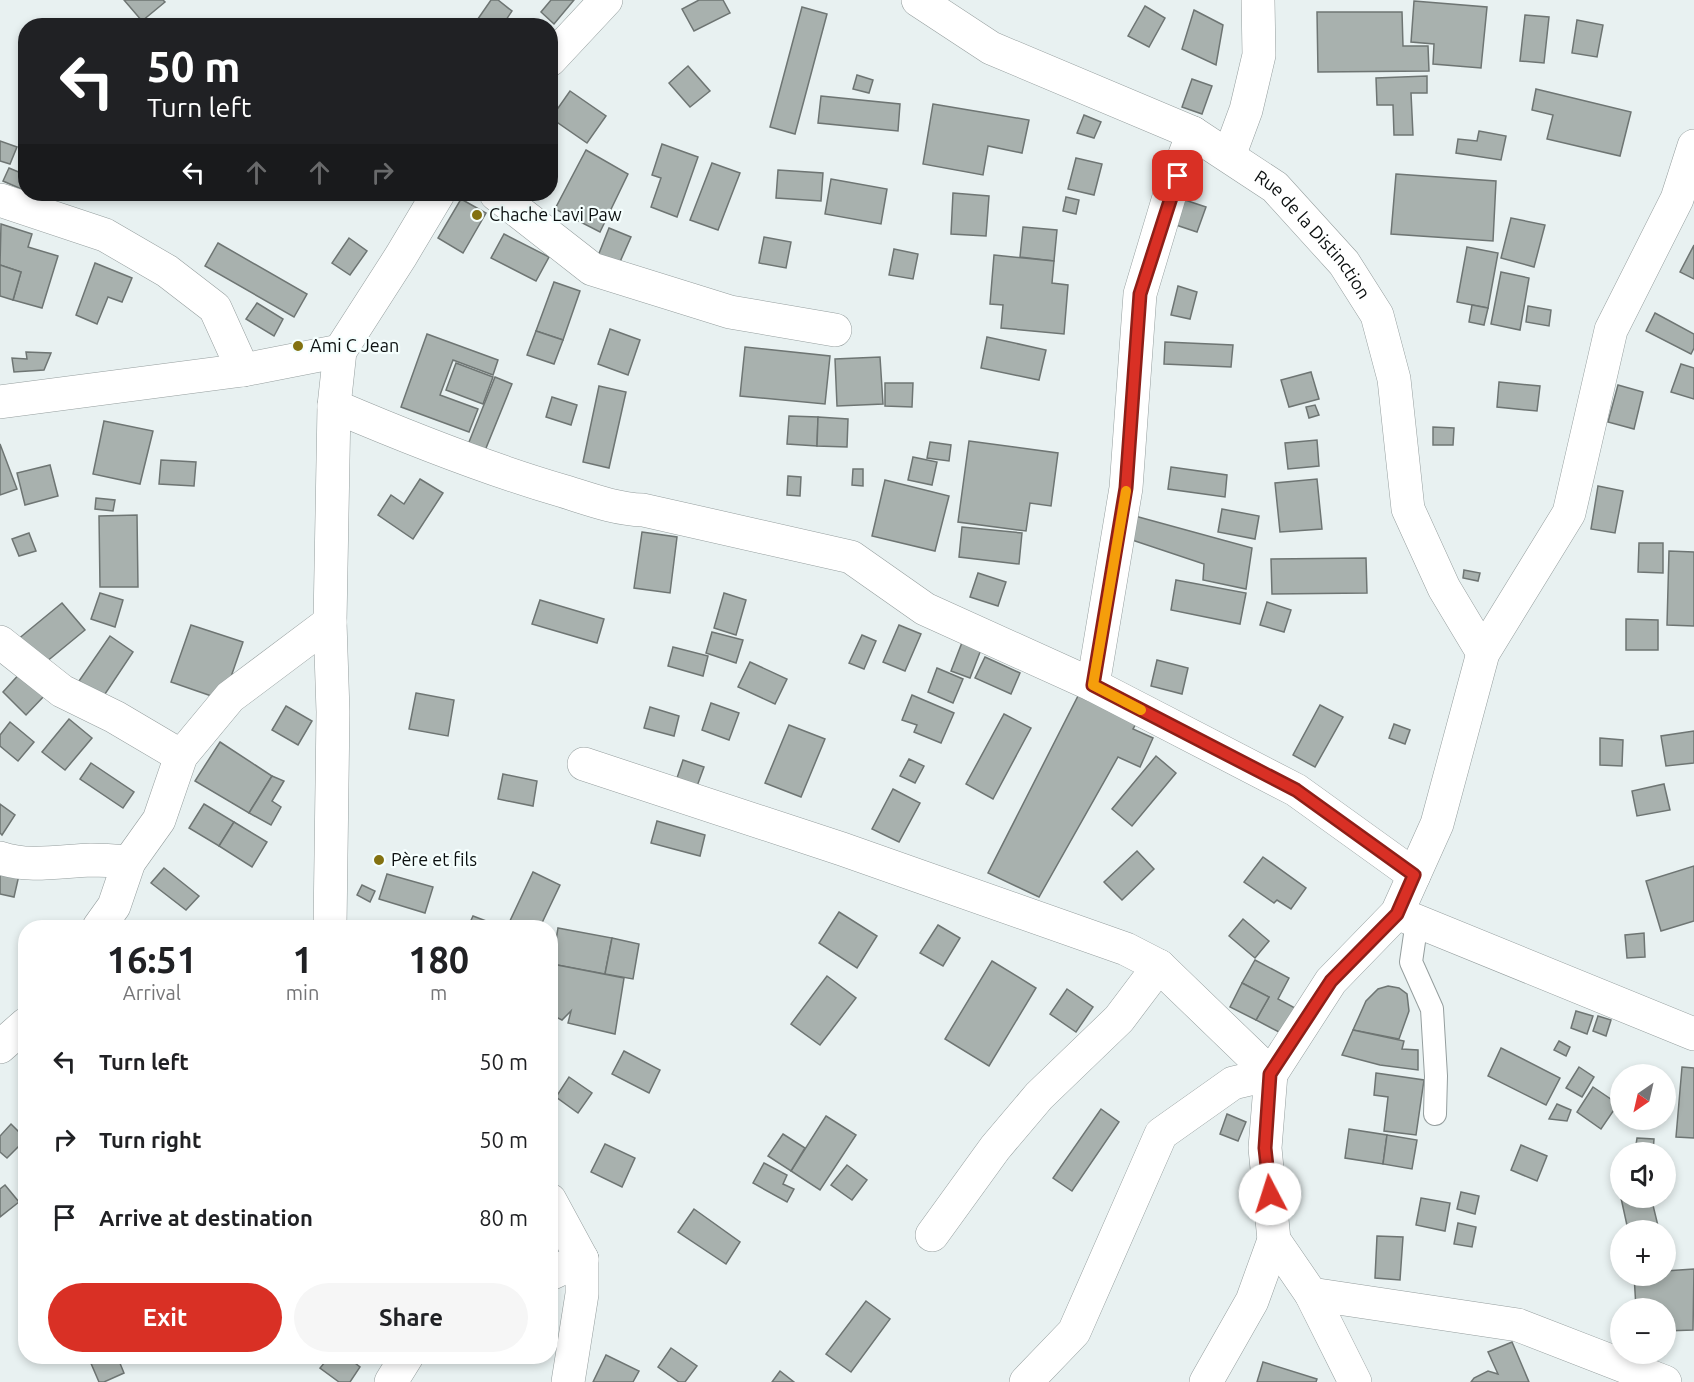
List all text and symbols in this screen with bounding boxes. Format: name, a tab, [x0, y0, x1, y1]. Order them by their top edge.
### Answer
icon: left	[48, 42, 126, 120]
text: 50 m	[147, 43, 241, 90]
text: Turn left	[147, 92, 251, 122]
pin	[1152, 150, 1203, 201]
icon: left	[177, 156, 210, 189]
icon: ahead	[240, 156, 273, 189]
icon: ahead	[303, 156, 336, 189]
icon: right	[366, 156, 399, 189]
icon: arrive	[1161, 159, 1194, 192]
street label: Rue de la Distinction	[1251, 165, 1375, 302]
place label: Chache Lavi Paw	[489, 204, 622, 224]
marker: Chache Lavi Paw	[470, 208, 484, 222]
place label: Ami C Jean	[310, 335, 399, 355]
marker: Ami C Jean	[291, 339, 305, 353]
place label: Père et fils	[391, 849, 477, 869]
marker: Père et fils	[372, 853, 386, 867]
text: 16:51	[107, 939, 197, 980]
text: 1	[292, 939, 313, 980]
text: 180	[408, 939, 469, 980]
text: Arrival	[123, 981, 181, 1004]
text: min	[286, 981, 319, 1004]
text: m	[430, 981, 447, 1004]
icon: left	[48, 1045, 81, 1078]
text: Turn left	[99, 1049, 189, 1074]
text: 50 m	[479, 1049, 528, 1074]
north arrow	[1610, 1064, 1676, 1130]
map controls	[1610, 1064, 1676, 1364]
icon: right	[48, 1123, 81, 1156]
text: Turn right	[99, 1127, 201, 1152]
text: 50 m	[479, 1127, 528, 1152]
button: sound	[1610, 1142, 1676, 1208]
position arrow	[1238, 1162, 1302, 1226]
icon: arrive	[48, 1201, 81, 1234]
text: Arrive at destination	[99, 1205, 313, 1230]
text: 80 m	[479, 1205, 528, 1230]
button: +	[1610, 1220, 1676, 1286]
button: Exit	[48, 1283, 282, 1352]
button: Share	[294, 1283, 528, 1352]
button: −	[1610, 1298, 1676, 1364]

